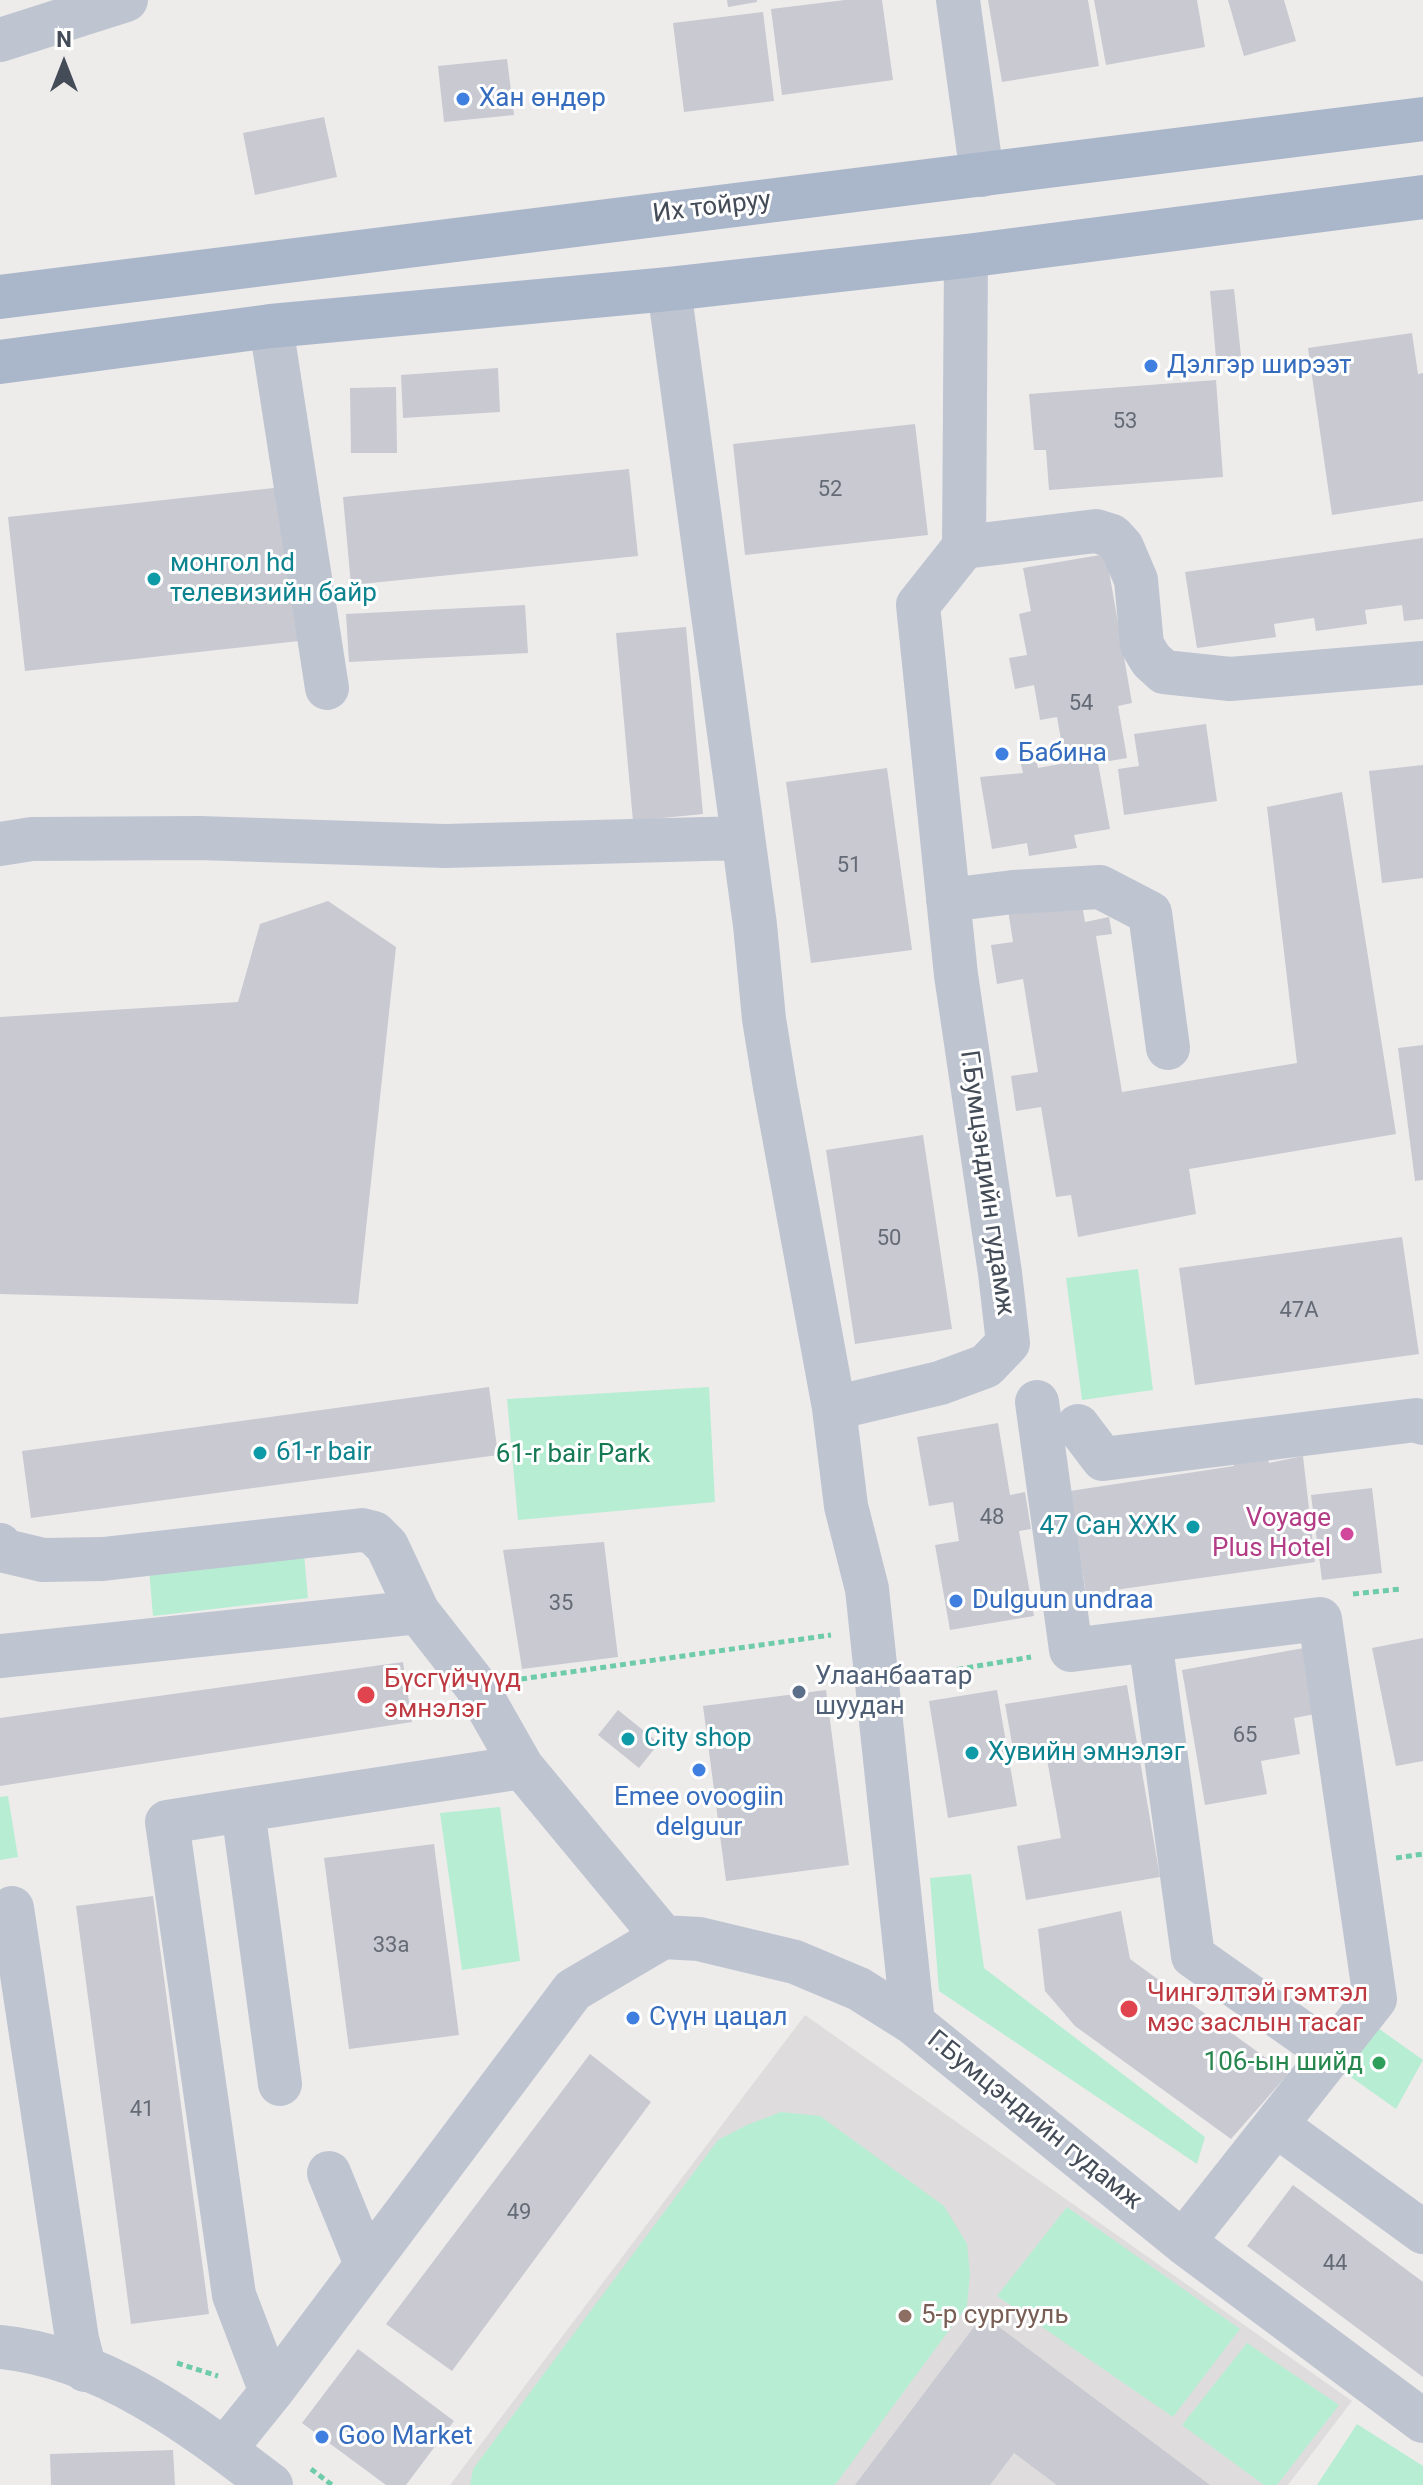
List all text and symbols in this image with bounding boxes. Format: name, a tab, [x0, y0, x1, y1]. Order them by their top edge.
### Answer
north arrow	[24, 24, 104, 104]
text: N	[56, 27, 72, 52]
place label: Хан өндөр	[479, 83, 606, 115]
marker: Хан өндөр	[454, 90, 472, 108]
street label: Их тойруу	[651, 185, 773, 231]
place label: Дэлгэр ширээт	[1167, 350, 1351, 382]
marker: Дэлгэр ширээт	[1142, 357, 1160, 375]
house number: 53	[1113, 409, 1137, 435]
house number: 52	[818, 477, 842, 503]
place label: монгол hd телевизийн байр	[170, 548, 377, 610]
marker: монгол hd телевизийн байр	[145, 570, 163, 588]
house number: 54	[1069, 691, 1093, 717]
place label: Бабина	[1018, 738, 1107, 770]
marker: Бабина	[993, 745, 1011, 763]
house number: 51	[837, 853, 861, 879]
street label: Г.Бумцэндийн гудамж	[952, 1048, 1020, 1318]
house number: 50	[877, 1226, 901, 1252]
house number: 47A	[1279, 1298, 1319, 1324]
place label: 61-r bair	[276, 1437, 372, 1469]
park label: 61-r bair Park	[496, 1439, 650, 1471]
marker: 61-r bair	[251, 1444, 269, 1462]
place label: Voyage Plus Hotel	[1212, 1503, 1331, 1564]
house number: 48	[980, 1505, 1004, 1531]
place label: 47 Сан ХХК	[1040, 1511, 1177, 1543]
marker: 47 Сан ХХК	[1184, 1518, 1202, 1536]
marker: Voyage Plus Hotel	[1338, 1525, 1356, 1543]
place label: Dulguun undraa	[972, 1585, 1154, 1617]
house number: 35	[549, 1591, 573, 1617]
marker: Dulguun undraa	[947, 1592, 965, 1610]
place label: Улаанбаатар шуудан	[815, 1661, 972, 1722]
place label: Бүсгүйчүүд эмнэлэг	[384, 1664, 521, 1726]
marker: Улаанбаатар шуудан	[790, 1683, 808, 1701]
marker: Бүсгүйчүүд эмнэлэг	[355, 1684, 377, 1706]
place label: City shop	[644, 1723, 752, 1755]
house number: 65	[1233, 1723, 1257, 1749]
marker: City shop	[619, 1730, 637, 1748]
place label: Хувийн эмнэлэг	[988, 1737, 1185, 1769]
marker: Хувийн эмнэлэг	[963, 1744, 981, 1762]
marker: Emee ovoogiin delguur	[690, 1761, 708, 1779]
place label: Emee ovoogiin delguur	[614, 1782, 784, 1844]
house number: 33а	[373, 1933, 409, 1959]
place label: Чингэлтэй гэмтэл мэс заслын тасаг	[1147, 1978, 1368, 2040]
marker: Чингэлтэй гэмтэл мэс заслын тасаг	[1118, 1998, 1140, 2020]
place label: Сүүн цацал	[649, 2002, 788, 2034]
marker: Сүүн цацал	[624, 2009, 642, 2027]
street label: Г.Бумцэндийн гудамж	[920, 2025, 1148, 2217]
place label: 106-ын шийд	[1204, 2047, 1363, 2079]
marker: 106-ын шийд	[1370, 2054, 1388, 2072]
house number: 41	[130, 2097, 154, 2123]
house number: 49	[507, 2200, 531, 2226]
house number: 44	[1323, 2251, 1347, 2277]
place label: 5-р сургууль	[921, 2300, 1069, 2332]
marker: 5-р сургууль	[896, 2307, 914, 2325]
place label: Goo Market	[338, 2421, 473, 2453]
marker: Goo Market	[313, 2428, 331, 2446]

